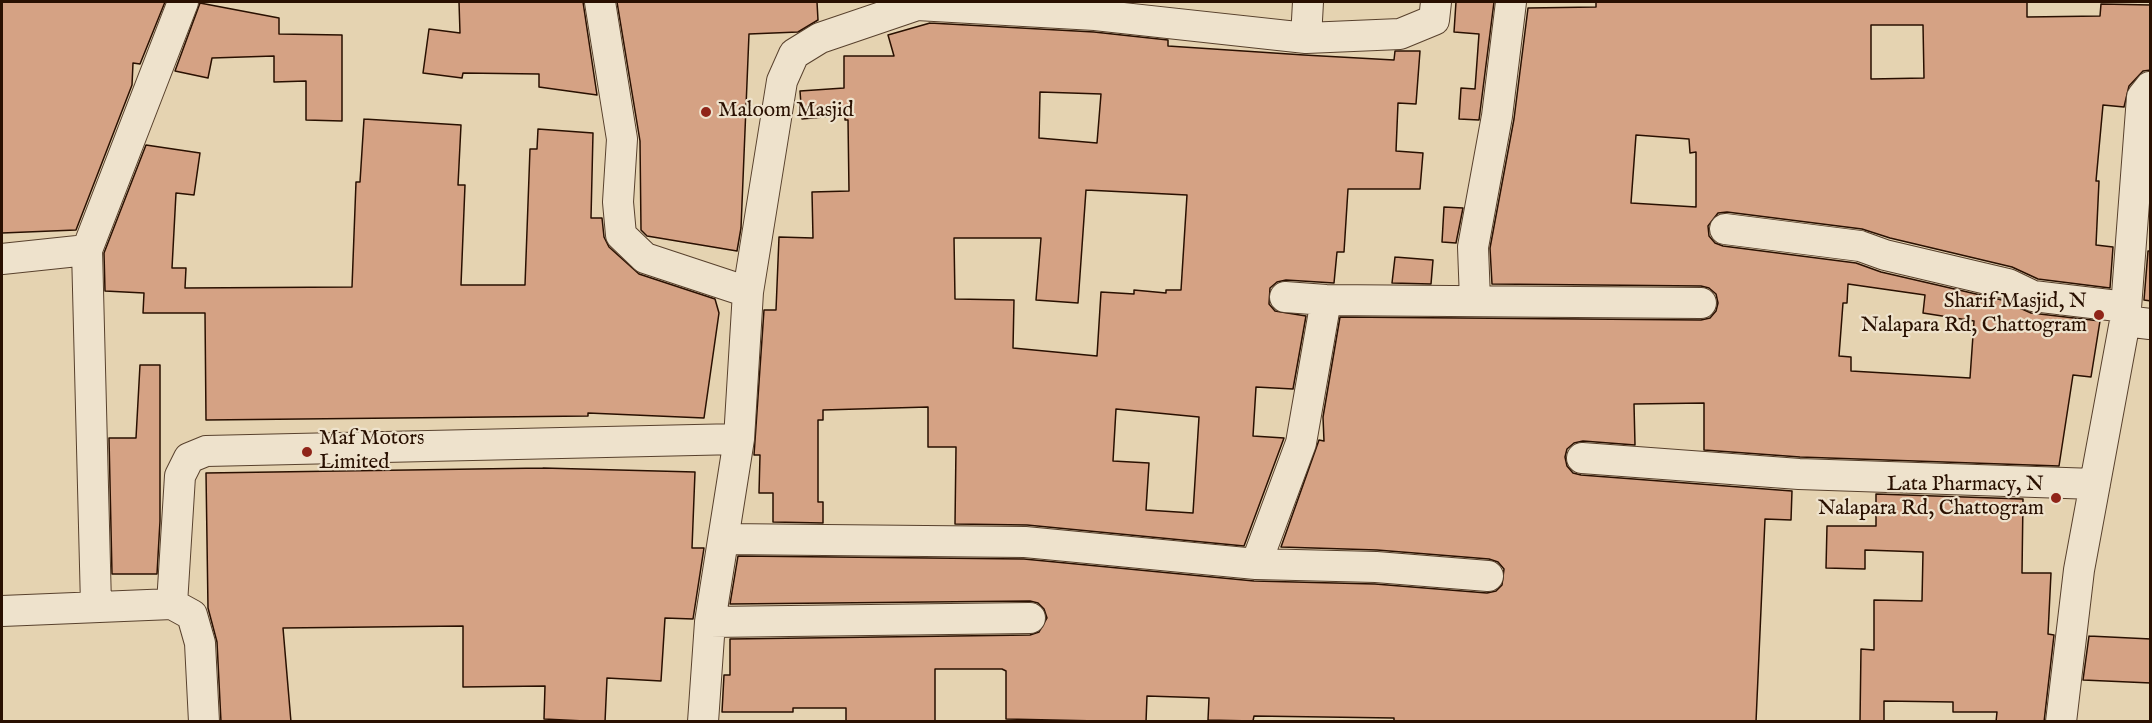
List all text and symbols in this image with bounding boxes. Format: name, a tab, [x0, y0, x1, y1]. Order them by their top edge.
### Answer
place label: Maloom Masjid	[718, 99, 854, 125]
marker: Maloom Masjid	[699, 105, 713, 119]
place label: Sharif Masjid, N Nalapara Rd, Chattogram	[1861, 290, 2087, 340]
marker: Sharif Masjid, N Nalapara Rd, Chattogram	[2092, 308, 2106, 322]
place label: Maf Motors Limited	[319, 427, 424, 477]
marker: Maf Motors Limited	[300, 445, 314, 459]
place label: Lata Pharmacy, N Nalapara Rd, Chattogram	[1818, 473, 2044, 523]
marker: Lata Pharmacy, N Nalapara Rd, Chattogram	[2049, 491, 2063, 505]

